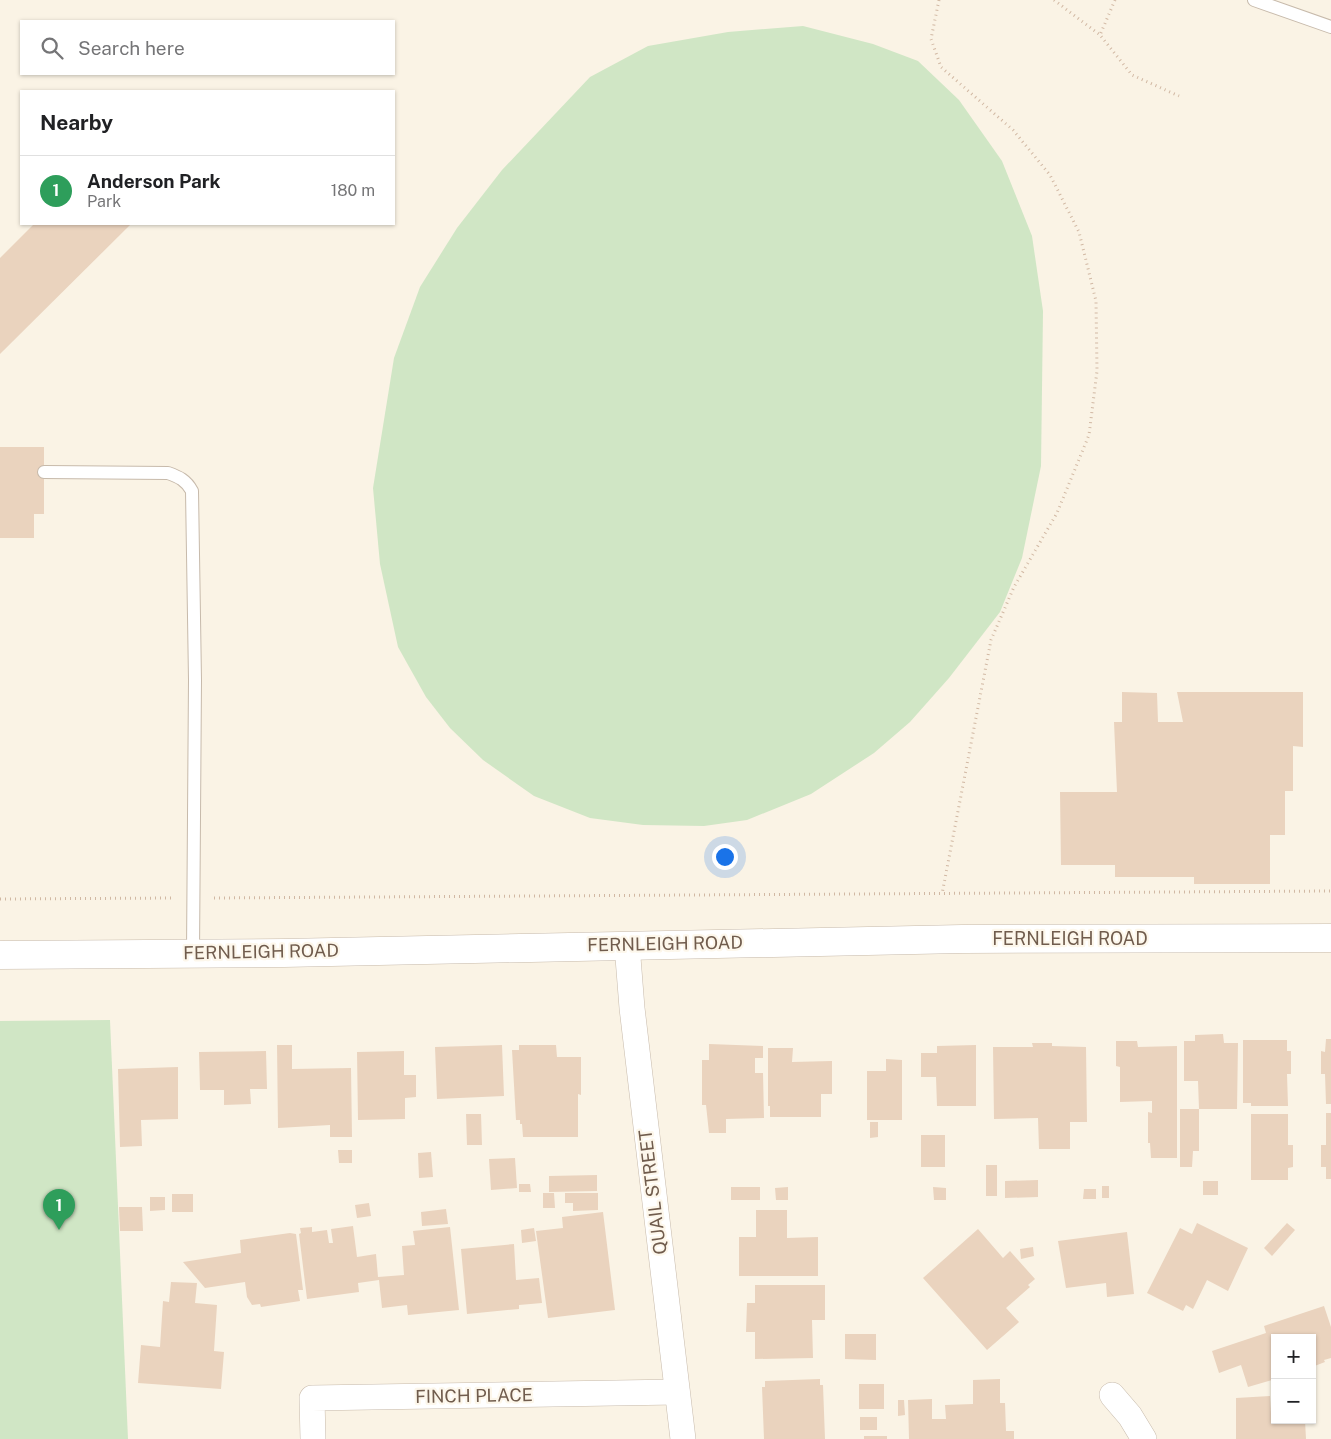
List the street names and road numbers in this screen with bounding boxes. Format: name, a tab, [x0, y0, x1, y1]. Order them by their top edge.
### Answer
street label: FERNLEIGH ROAD	[992, 928, 1148, 949]
street label: FERNLEIGH ROAD	[587, 932, 743, 955]
street label: FERNLEIGH ROAD	[183, 940, 339, 963]
street label: QUAIL STREET	[634, 1128, 671, 1256]
street label: FINCH PLACE	[415, 1384, 533, 1407]

